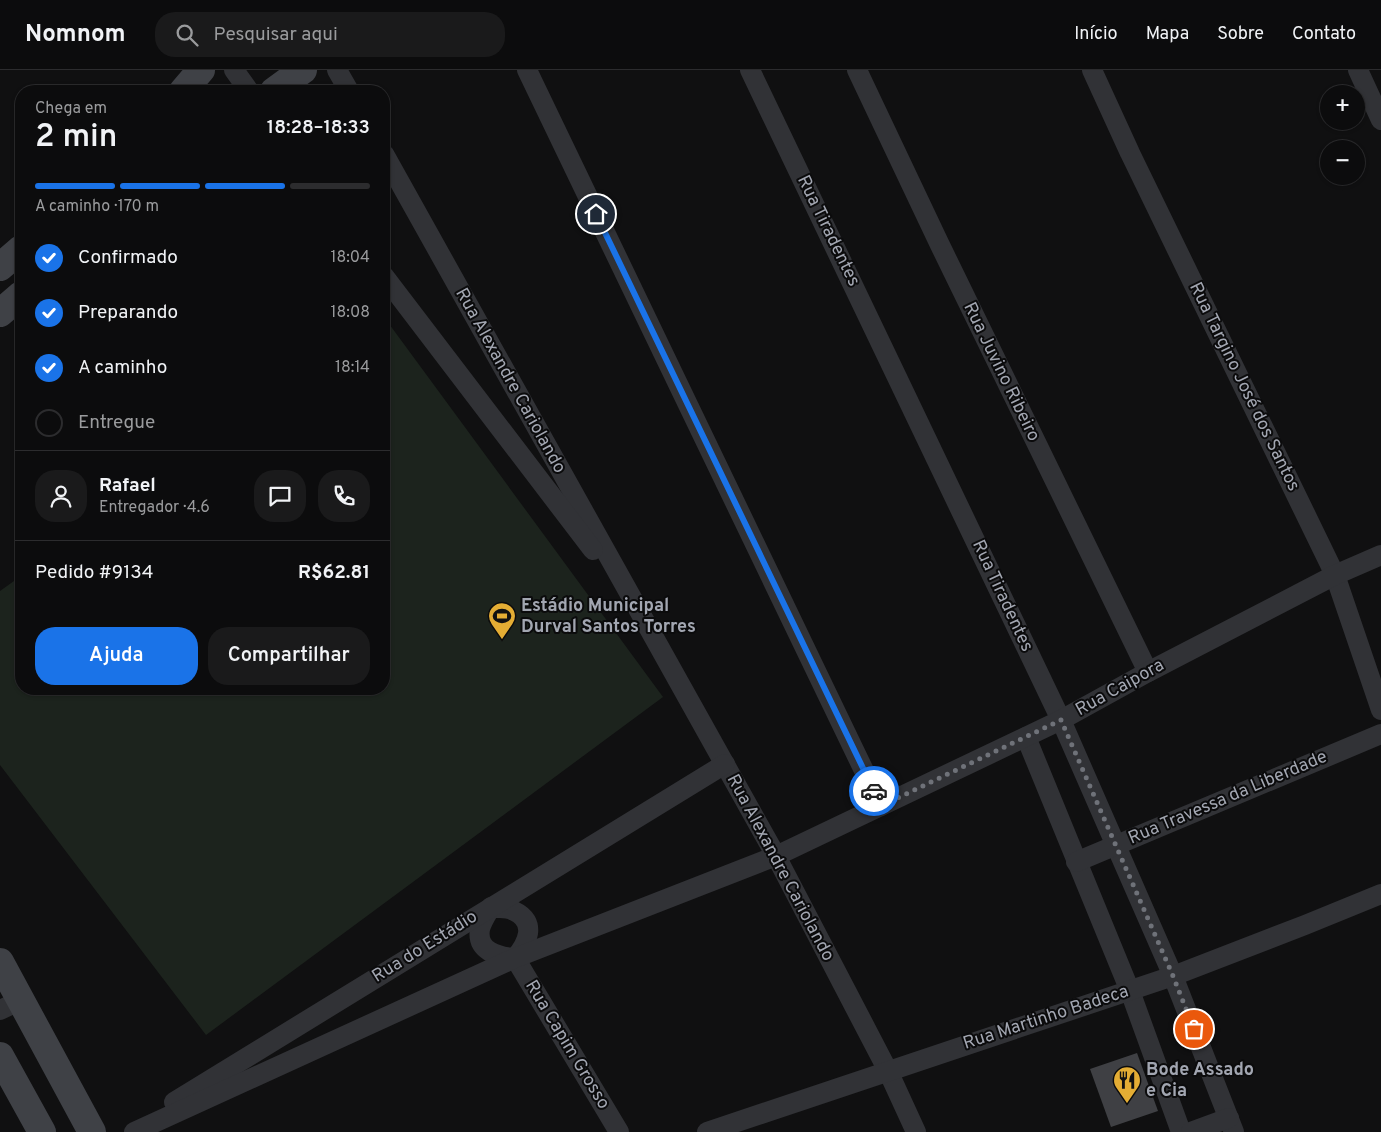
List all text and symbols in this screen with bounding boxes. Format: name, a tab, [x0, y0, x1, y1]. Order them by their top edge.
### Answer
search box	[155, 12, 505, 57]
text: Nomnom	[25, 20, 125, 50]
icon: search	[173, 21, 201, 49]
text: Pesquisar aqui	[213, 23, 338, 47]
text: Início	[1074, 23, 1118, 46]
text: Mapa	[1146, 23, 1189, 46]
text: Sobre	[1217, 23, 1264, 46]
text: Contato	[1292, 23, 1356, 46]
map controls	[1320, 85, 1365, 185]
button: +	[1320, 85, 1365, 130]
text: Chega em	[35, 99, 107, 119]
text: 18:28–18:33	[267, 116, 370, 140]
text: 2 min	[35, 118, 117, 158]
button: −	[1320, 140, 1365, 185]
street label: Rua Tiradentes	[791, 172, 865, 290]
pin	[575, 193, 617, 235]
text: A caminho · 170 m	[35, 197, 159, 217]
icon: home	[582, 200, 610, 228]
icon: check	[35, 244, 63, 272]
text: Confirmado	[78, 246, 178, 270]
text: 18:04	[330, 248, 370, 268]
street label: Rua Targino José dos Santos	[1183, 279, 1305, 495]
street label: Rua Alexandre Cariolando	[449, 284, 571, 478]
icon: check	[35, 299, 63, 327]
street label: Rua Juvino Ribeiro	[957, 299, 1045, 445]
text: Preparando	[78, 301, 178, 325]
text: 18:08	[331, 303, 370, 323]
icon: check	[35, 354, 63, 382]
text: A caminho	[78, 356, 167, 380]
text: 18:14	[335, 358, 370, 378]
text: Entregue	[78, 411, 155, 435]
button: person	[35, 470, 87, 522]
button: chat	[254, 470, 306, 522]
button: phone	[318, 470, 370, 522]
text: Rafael	[99, 474, 156, 498]
text: Entregador · 4.6	[99, 498, 210, 518]
street label: Rua Tiradentes	[966, 536, 1038, 656]
text: Pedido #9134	[35, 561, 153, 585]
text: R$62.81	[298, 561, 370, 585]
place label: Estádio Municipal Durval Santos Torres	[521, 595, 696, 639]
sports icon: Estádio Municipal Durval Santos Torres	[487, 601, 517, 640]
button: Ajuda	[35, 627, 198, 685]
button: Compartilhar	[208, 627, 370, 685]
street label: Rua Caipora	[1072, 654, 1168, 722]
street label: Rua Travessa da Liberdade	[1125, 746, 1331, 850]
courier	[849, 766, 899, 816]
street label: Rua Alexandre Cariolando	[721, 771, 839, 965]
icon: car	[860, 777, 888, 805]
street label: Rua do Estádio	[368, 906, 482, 988]
street label: Rua Capim Grosso	[519, 976, 615, 1114]
street label: Rua Martinho Badeca	[960, 980, 1132, 1056]
pin	[1173, 1008, 1215, 1050]
icon: bag	[1180, 1015, 1208, 1043]
place label: Bode Assado e Cia	[1146, 1059, 1254, 1103]
restaurant icon: Bode Assado e Cia	[1112, 1065, 1142, 1104]

